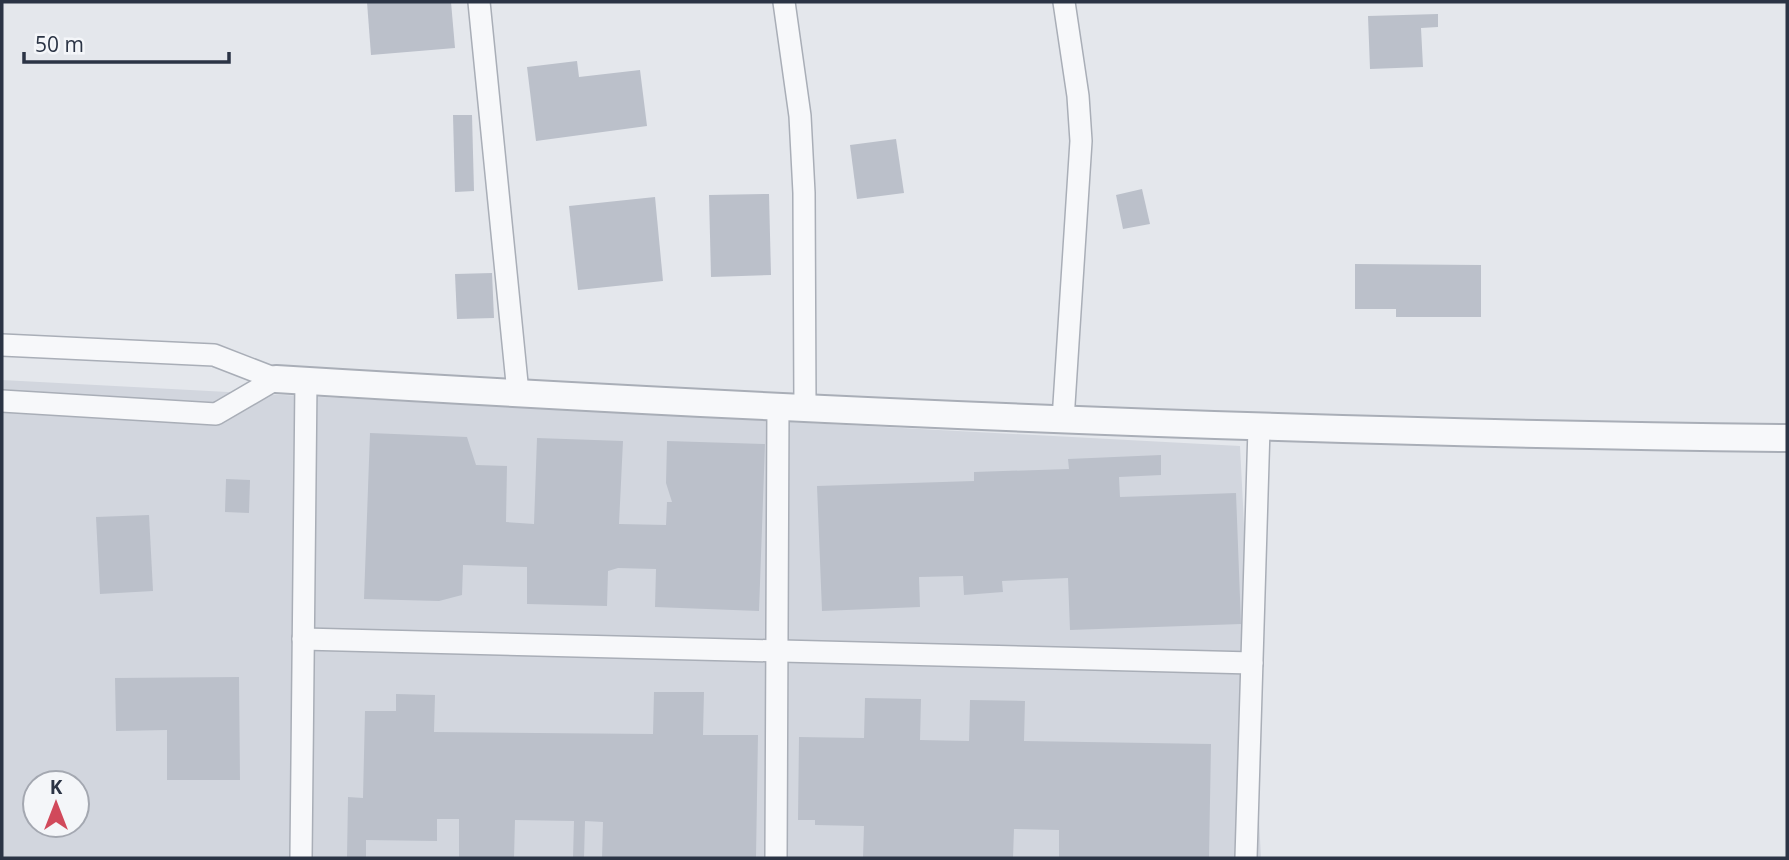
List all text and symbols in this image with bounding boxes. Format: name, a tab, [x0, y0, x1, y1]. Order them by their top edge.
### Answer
scale bar	[24, 21, 229, 65]
text: 50 m	[35, 30, 84, 58]
north arrow	[21, 769, 91, 839]
text: K	[50, 774, 63, 800]

